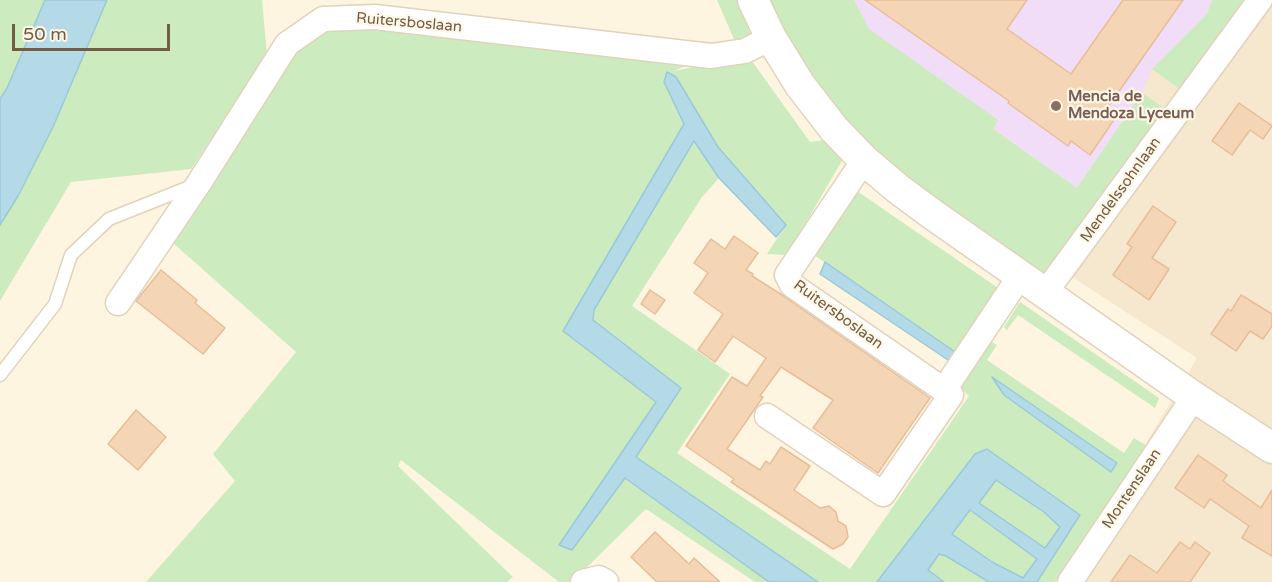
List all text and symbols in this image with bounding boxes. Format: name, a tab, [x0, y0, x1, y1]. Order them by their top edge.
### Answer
street label: Ruitersboslaan	[355, 9, 463, 37]
scale bar	[15, 12, 172, 50]
text: 50 m	[23, 23, 67, 45]
place label: Mencia de Mendoza Lyceum	[1068, 88, 1194, 123]
marker: Mencia de Mendoza Lyceum	[1049, 99, 1063, 113]
street label: Mendelssohnlaan	[1077, 134, 1165, 246]
street label: Ruitersboslaan	[790, 277, 886, 353]
street label: Montenslaan	[1099, 446, 1165, 532]

